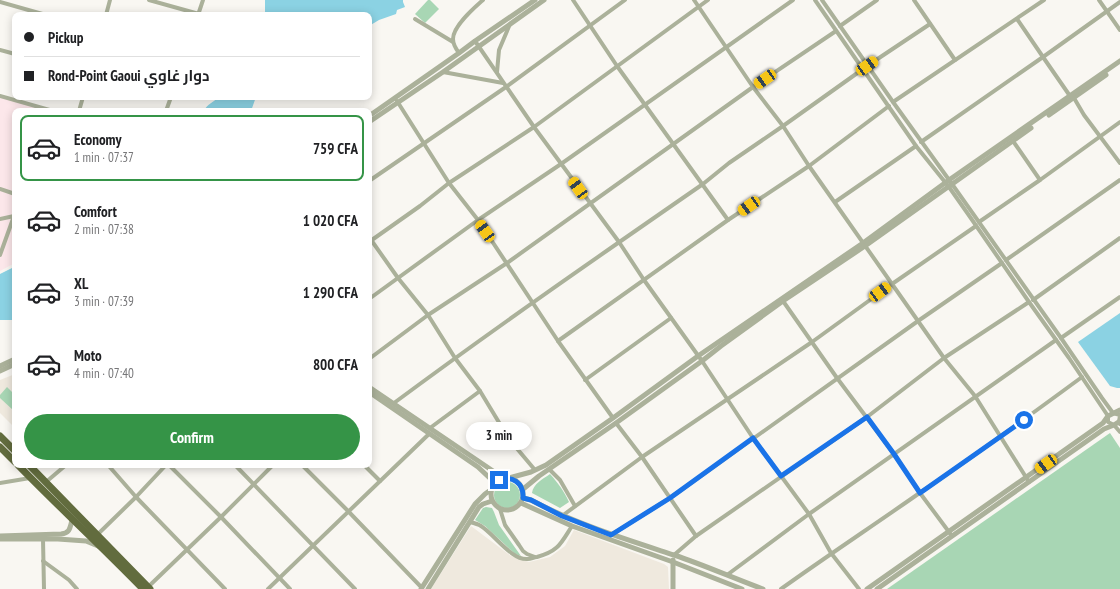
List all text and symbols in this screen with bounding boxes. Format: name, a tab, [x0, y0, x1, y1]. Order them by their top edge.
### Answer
text: Pickup	[48, 28, 83, 47]
car	[854, 54, 880, 78]
text: Rond-Point Gaoui دوار غاوي	[48, 66, 209, 85]
car	[752, 67, 778, 91]
icon: car	[26, 130, 62, 166]
text: Economy	[74, 130, 122, 149]
text: 759 CFA	[313, 139, 358, 158]
text: 1 min · 07:37	[74, 149, 134, 166]
car	[566, 175, 590, 201]
car	[736, 194, 762, 218]
icon: car	[26, 202, 62, 238]
text: Comfort	[74, 202, 117, 221]
text: 1 020 CFA	[303, 211, 358, 230]
car	[473, 218, 497, 244]
text: 2 min · 07:38	[74, 221, 134, 238]
icon: car	[26, 274, 62, 310]
text: XL	[74, 274, 88, 293]
car	[867, 280, 893, 304]
text: 1 290 CFA	[303, 283, 358, 302]
text: 3 min · 07:39	[74, 293, 134, 310]
icon: car	[26, 346, 62, 382]
text: Moto	[74, 346, 102, 365]
text: 800 CFA	[313, 355, 358, 374]
text: 4 min · 07:40	[74, 365, 134, 382]
route start	[1015, 411, 1033, 429]
button: Confirm	[24, 414, 360, 460]
callout: 3 min	[466, 422, 532, 450]
text: 3 min	[486, 427, 512, 444]
car	[1033, 452, 1059, 476]
route end	[490, 471, 508, 489]

